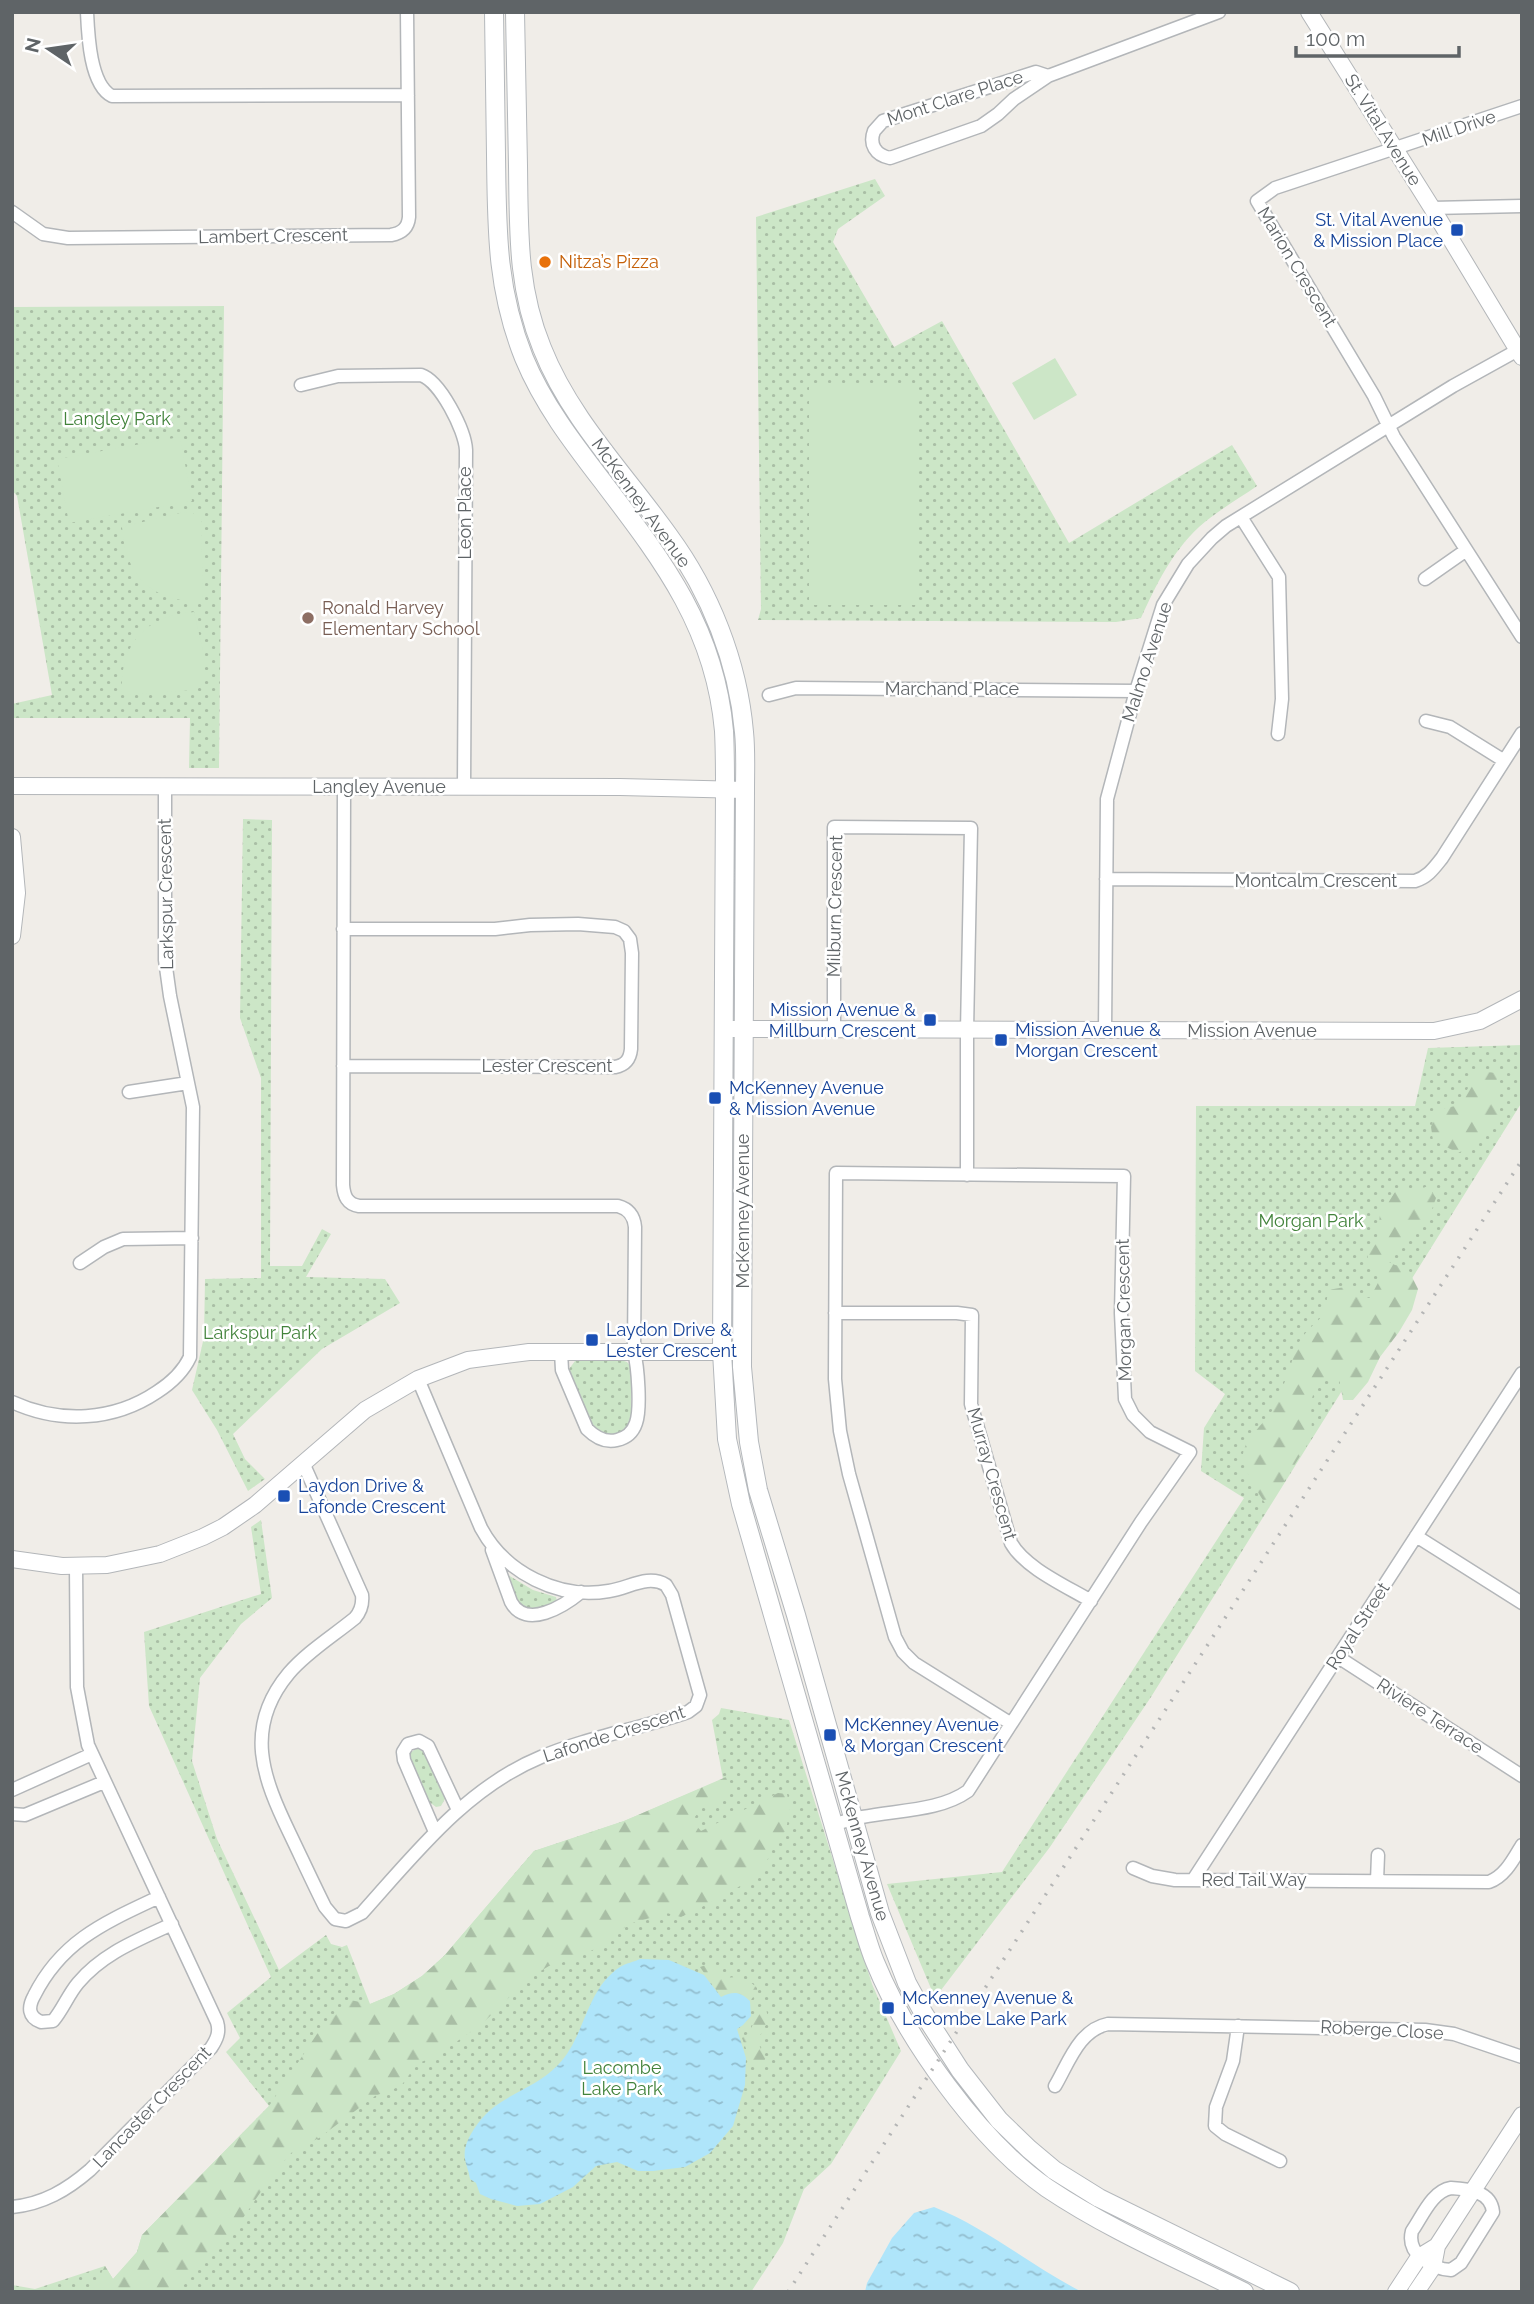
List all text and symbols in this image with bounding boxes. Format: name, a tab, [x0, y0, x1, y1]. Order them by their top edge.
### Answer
north arrow	[14, 14, 84, 84]
scale bar	[1296, 14, 1459, 58]
text: 100 m	[1306, 26, 1365, 51]
text: N	[20, 36, 45, 55]
street label: Mont Clare Place	[884, 65, 1026, 129]
street label: St. Vital Avenue	[1341, 70, 1426, 190]
street label: Mill Drive	[1419, 105, 1499, 150]
street label: Marion Crescent	[1253, 203, 1341, 330]
place label: St. Vital Avenue & Mission Place	[1313, 209, 1443, 251]
marker: St. Vital Avenue & Mission Place	[1449, 222, 1465, 238]
street label: Lambert Crescent	[198, 224, 348, 247]
place label: Nitza’s Pizza	[559, 251, 659, 272]
marker: Nitza’s Pizza	[537, 254, 553, 270]
park label: Langley Park	[63, 408, 171, 429]
street label: McKenney Avenue	[587, 434, 696, 572]
street label: Leon Place	[454, 466, 475, 559]
place label: Ronald Harvey Elementary School	[322, 597, 480, 639]
street label: Malmo Avenue	[1117, 599, 1176, 724]
marker: Ronald Harvey Elementary School	[300, 610, 316, 626]
street label: Marchand Place	[885, 678, 1020, 699]
street label: Langley Avenue	[312, 776, 446, 797]
street label: Larkspur Crescent	[154, 818, 177, 970]
street label: Milburn Crescent	[823, 835, 846, 977]
street label: Montcalm Crescent	[1235, 870, 1397, 891]
place label: Mission Avenue & Millburn Crescent	[769, 999, 916, 1041]
marker: Mission Avenue & Millburn Crescent	[922, 1012, 938, 1028]
place label: Mission Avenue & Morgan Crescent	[1015, 1019, 1161, 1061]
street label: Mission Avenue	[1187, 1020, 1317, 1041]
marker: Mission Avenue & Morgan Crescent	[993, 1032, 1009, 1048]
street label: Lester Crescent	[482, 1055, 612, 1076]
place label: McKenney Avenue & Mission Avenue	[729, 1077, 884, 1119]
marker: McKenney Avenue & Mission Avenue	[707, 1090, 723, 1106]
street label: McKenney Avenue	[732, 1133, 753, 1288]
park label: Morgan Park	[1258, 1210, 1364, 1231]
street label: Morgan Crescent	[1112, 1238, 1135, 1382]
place label: Laydon Drive & Lester Crescent	[606, 1319, 737, 1361]
park label: Larkspur Park	[203, 1322, 317, 1343]
marker: Laydon Drive & Lester Crescent	[584, 1332, 600, 1348]
street label: Murray Crescent	[964, 1405, 1021, 1543]
place label: Laydon Drive & Lafonde Crescent	[298, 1475, 446, 1517]
marker: Laydon Drive & Lafonde Crescent	[276, 1488, 292, 1504]
street label: Royal Street	[1322, 1578, 1394, 1673]
street label: Riviere Terrace	[1373, 1673, 1488, 1758]
street label: Lafonde Crescent	[540, 1701, 687, 1766]
place label: McKenney Avenue & Morgan Crescent	[844, 1714, 1003, 1756]
marker: McKenney Avenue & Morgan Crescent	[822, 1727, 838, 1743]
street label: McKenney Avenue	[831, 1769, 894, 1924]
street label: Red Tail Way	[1201, 1869, 1307, 1890]
place label: McKenney Avenue & Lacombe Lake Park	[902, 1987, 1073, 2029]
marker: McKenney Avenue & Lacombe Lake Park	[880, 2000, 896, 2016]
street label: Roberge Close	[1320, 2016, 1445, 2043]
street label: Lancaster Crescent	[88, 2042, 215, 2172]
park label: Lacombe Lake Park	[581, 2057, 663, 2099]

